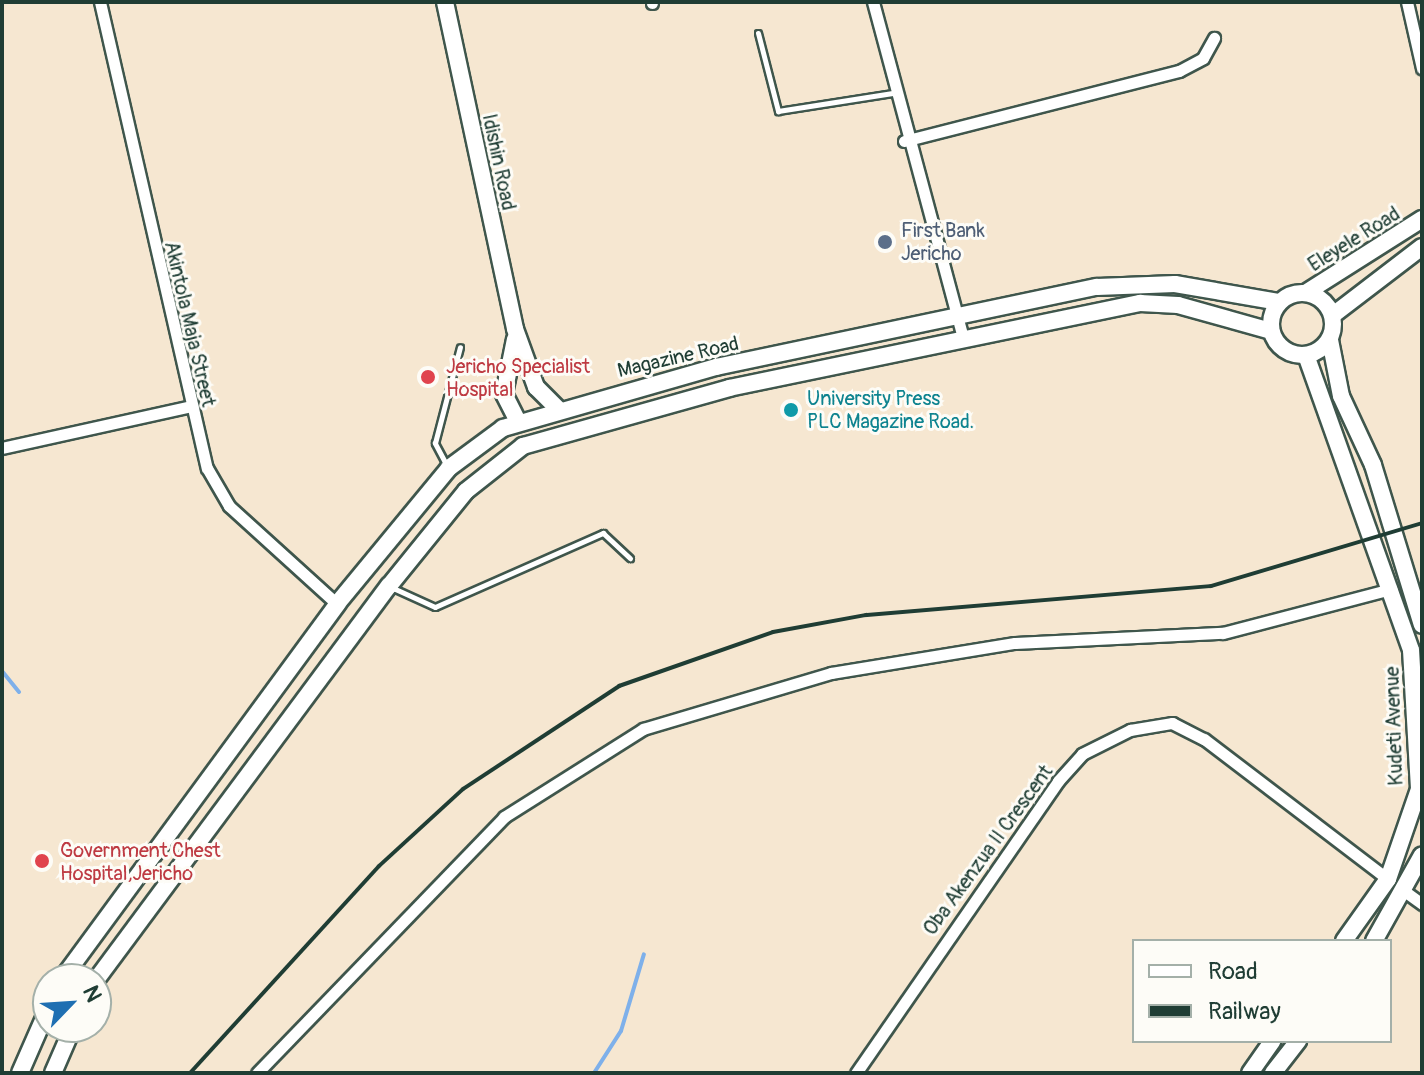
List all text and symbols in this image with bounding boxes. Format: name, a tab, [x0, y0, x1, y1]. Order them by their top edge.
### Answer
street label: Idishin Road	[477, 112, 521, 212]
street label: Eleyele Road	[1304, 201, 1404, 277]
place label: First Bank Jericho	[901, 218, 985, 265]
marker: First Bank Jericho	[876, 233, 894, 251]
street label: Akintola Maja Street	[159, 239, 221, 409]
street label: Magazine Road	[615, 331, 741, 383]
place label: Jericho Specialist Hospital	[446, 354, 590, 401]
marker: Jericho Specialist Hospital	[417, 366, 439, 388]
place label: University Press PLC Magazine Road.	[807, 386, 974, 433]
marker: University Press PLC Magazine Road.	[782, 401, 800, 419]
street label: Kudeti Avenue	[1380, 666, 1408, 786]
street label: Oba Akenzua II Crescent	[918, 760, 1058, 940]
place label: Government Chest Hospital,Jericho	[60, 838, 221, 885]
marker: Government Chest Hospital,Jericho	[31, 850, 53, 872]
legend	[1132, 939, 1392, 1043]
text: Road	[1208, 957, 1258, 986]
north arrow	[32, 963, 112, 1043]
text: N	[76, 981, 108, 1006]
text: Railway	[1208, 997, 1281, 1026]

